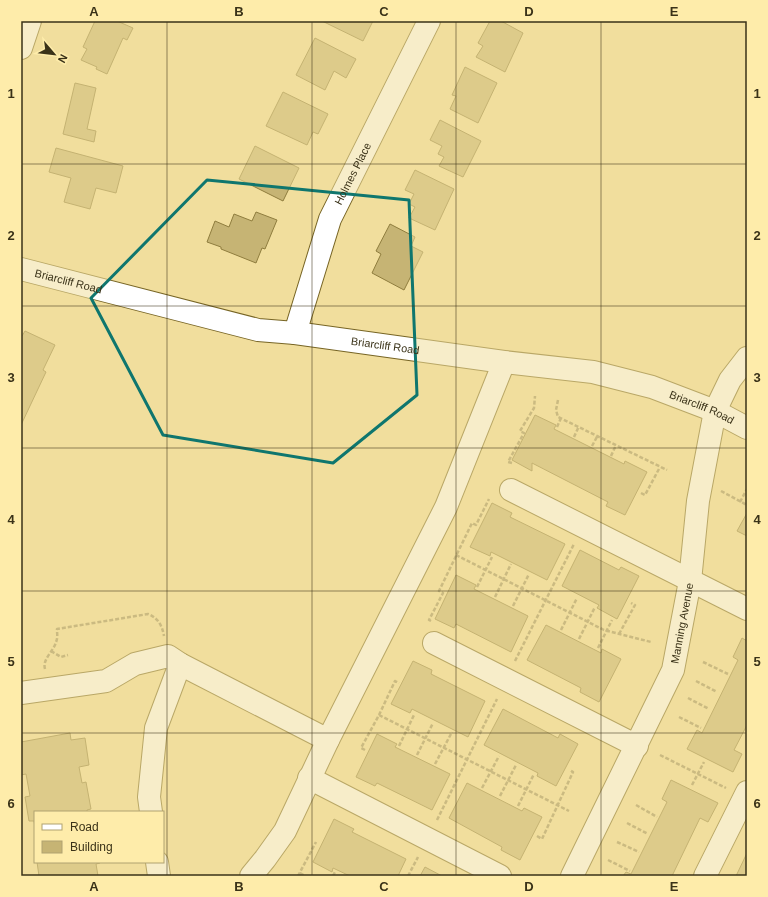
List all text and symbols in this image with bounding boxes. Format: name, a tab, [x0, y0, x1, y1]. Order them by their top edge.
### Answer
text: A	[89, 4, 99, 19]
text: B	[234, 4, 244, 19]
text: C	[379, 4, 389, 19]
text: D	[524, 4, 534, 19]
text: E	[670, 4, 679, 19]
north arrow	[34, 34, 74, 74]
text: N	[56, 52, 70, 65]
text: 1	[7, 86, 15, 101]
text: 1	[753, 86, 761, 101]
street label: Holmes Place	[332, 141, 373, 207]
text: 2	[7, 228, 15, 243]
text: 2	[753, 228, 761, 243]
street label: Briarcliff Road	[34, 267, 103, 296]
street label: Briarcliff Road	[350, 335, 420, 356]
text: 3	[7, 370, 15, 385]
text: 3	[753, 370, 761, 385]
street label: Briarcliff Road	[668, 388, 736, 426]
text: 4	[7, 512, 15, 527]
text: 4	[753, 512, 761, 527]
street label: Manning Avenue	[668, 582, 695, 665]
text: 5	[7, 654, 15, 669]
text: 5	[753, 654, 761, 669]
text: 6	[7, 796, 15, 811]
text: 6	[753, 796, 761, 811]
legend	[34, 811, 164, 863]
text: Road	[70, 820, 99, 834]
text: Building	[70, 840, 113, 854]
text: A	[89, 879, 99, 894]
text: B	[234, 879, 244, 894]
text: C	[379, 879, 389, 894]
text: D	[524, 879, 534, 894]
text: E	[670, 879, 679, 894]

